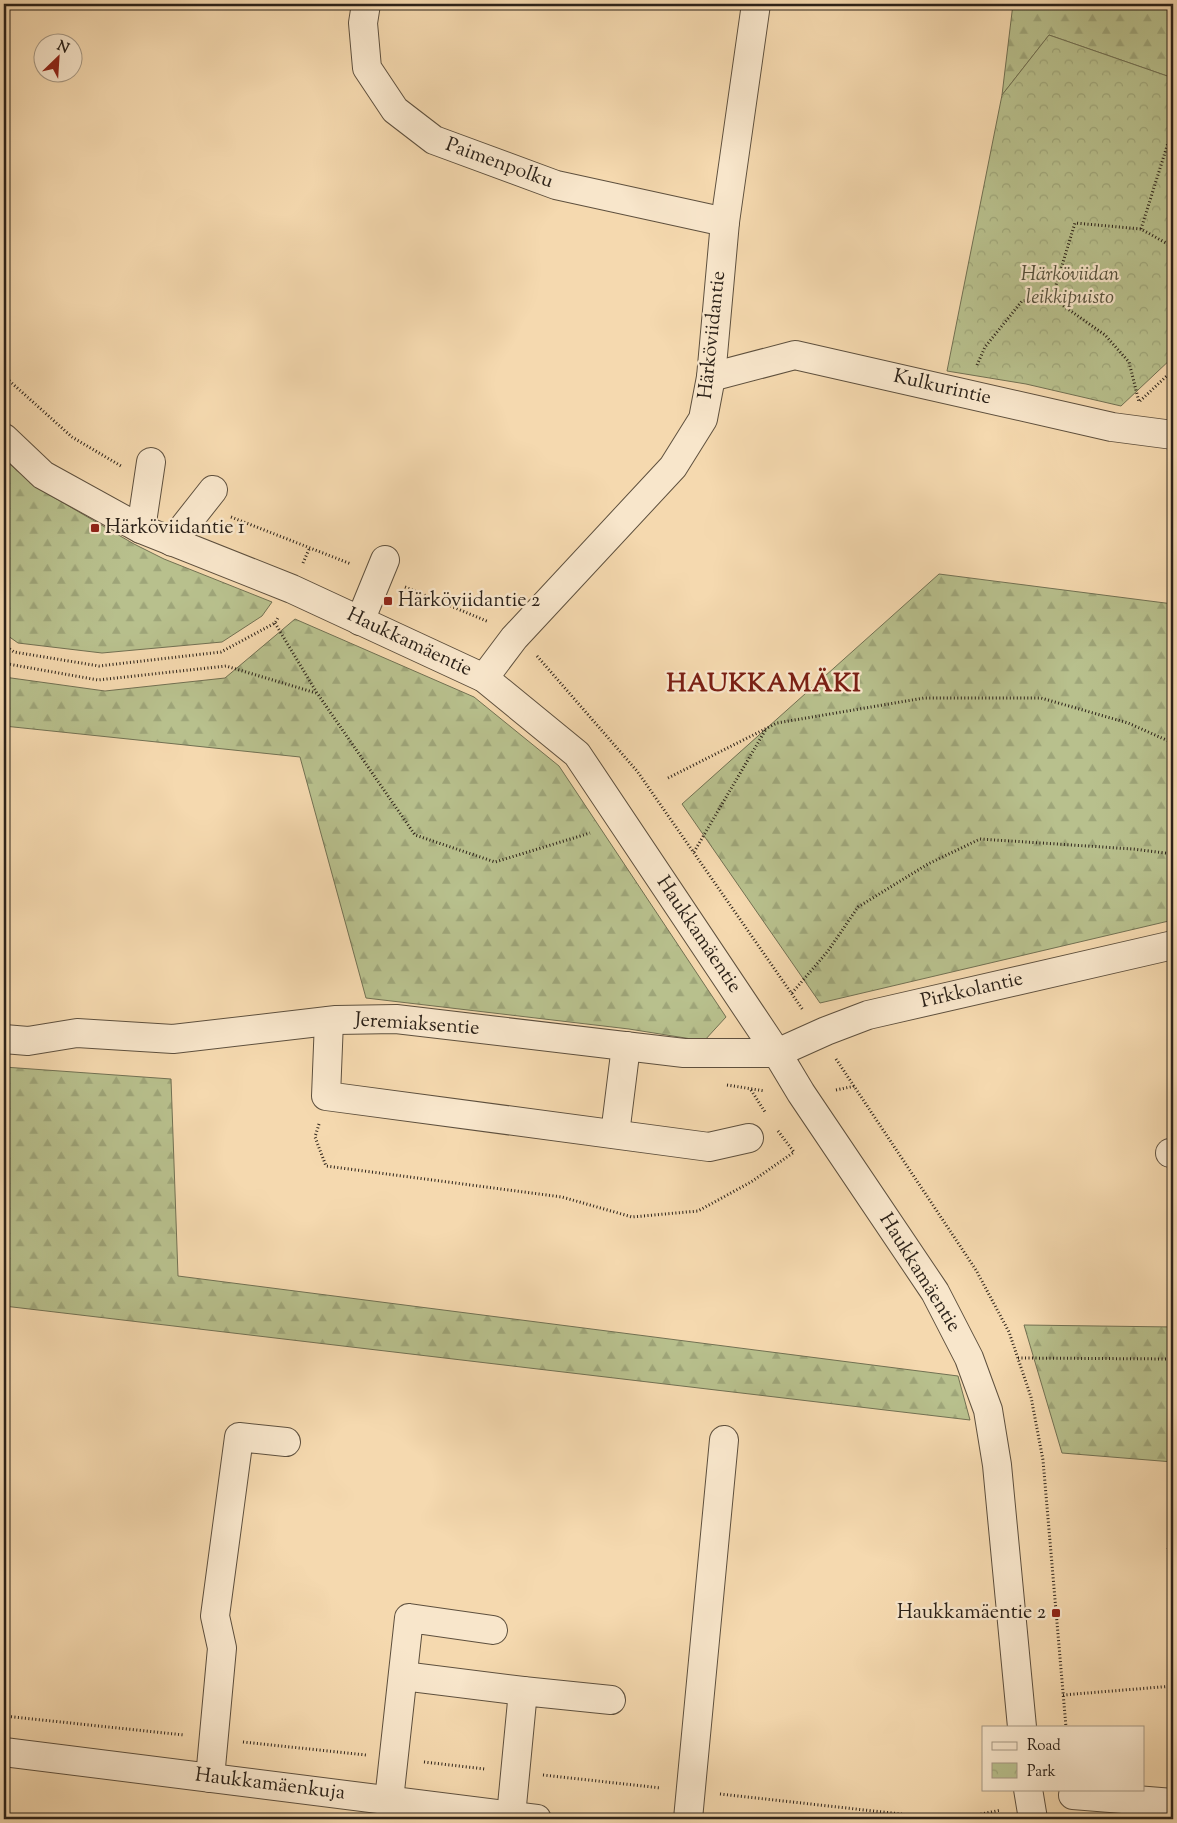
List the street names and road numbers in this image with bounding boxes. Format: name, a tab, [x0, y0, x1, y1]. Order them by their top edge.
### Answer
street label: Paimenpolku	[441, 131, 557, 197]
street label: Härköviidantie	[692, 270, 734, 400]
street label: Kulkurintie	[890, 363, 994, 413]
street label: Haukkamäentie	[341, 601, 477, 685]
street label: Haukkamäentie	[648, 871, 748, 999]
street label: Pirkkolantie	[918, 965, 1026, 1017]
street label: Jeremiaksentie	[353, 1006, 480, 1044]
street label: Haukkamäentie	[871, 1208, 967, 1338]
street label: Haukkamäenkuja	[193, 1761, 347, 1809]

